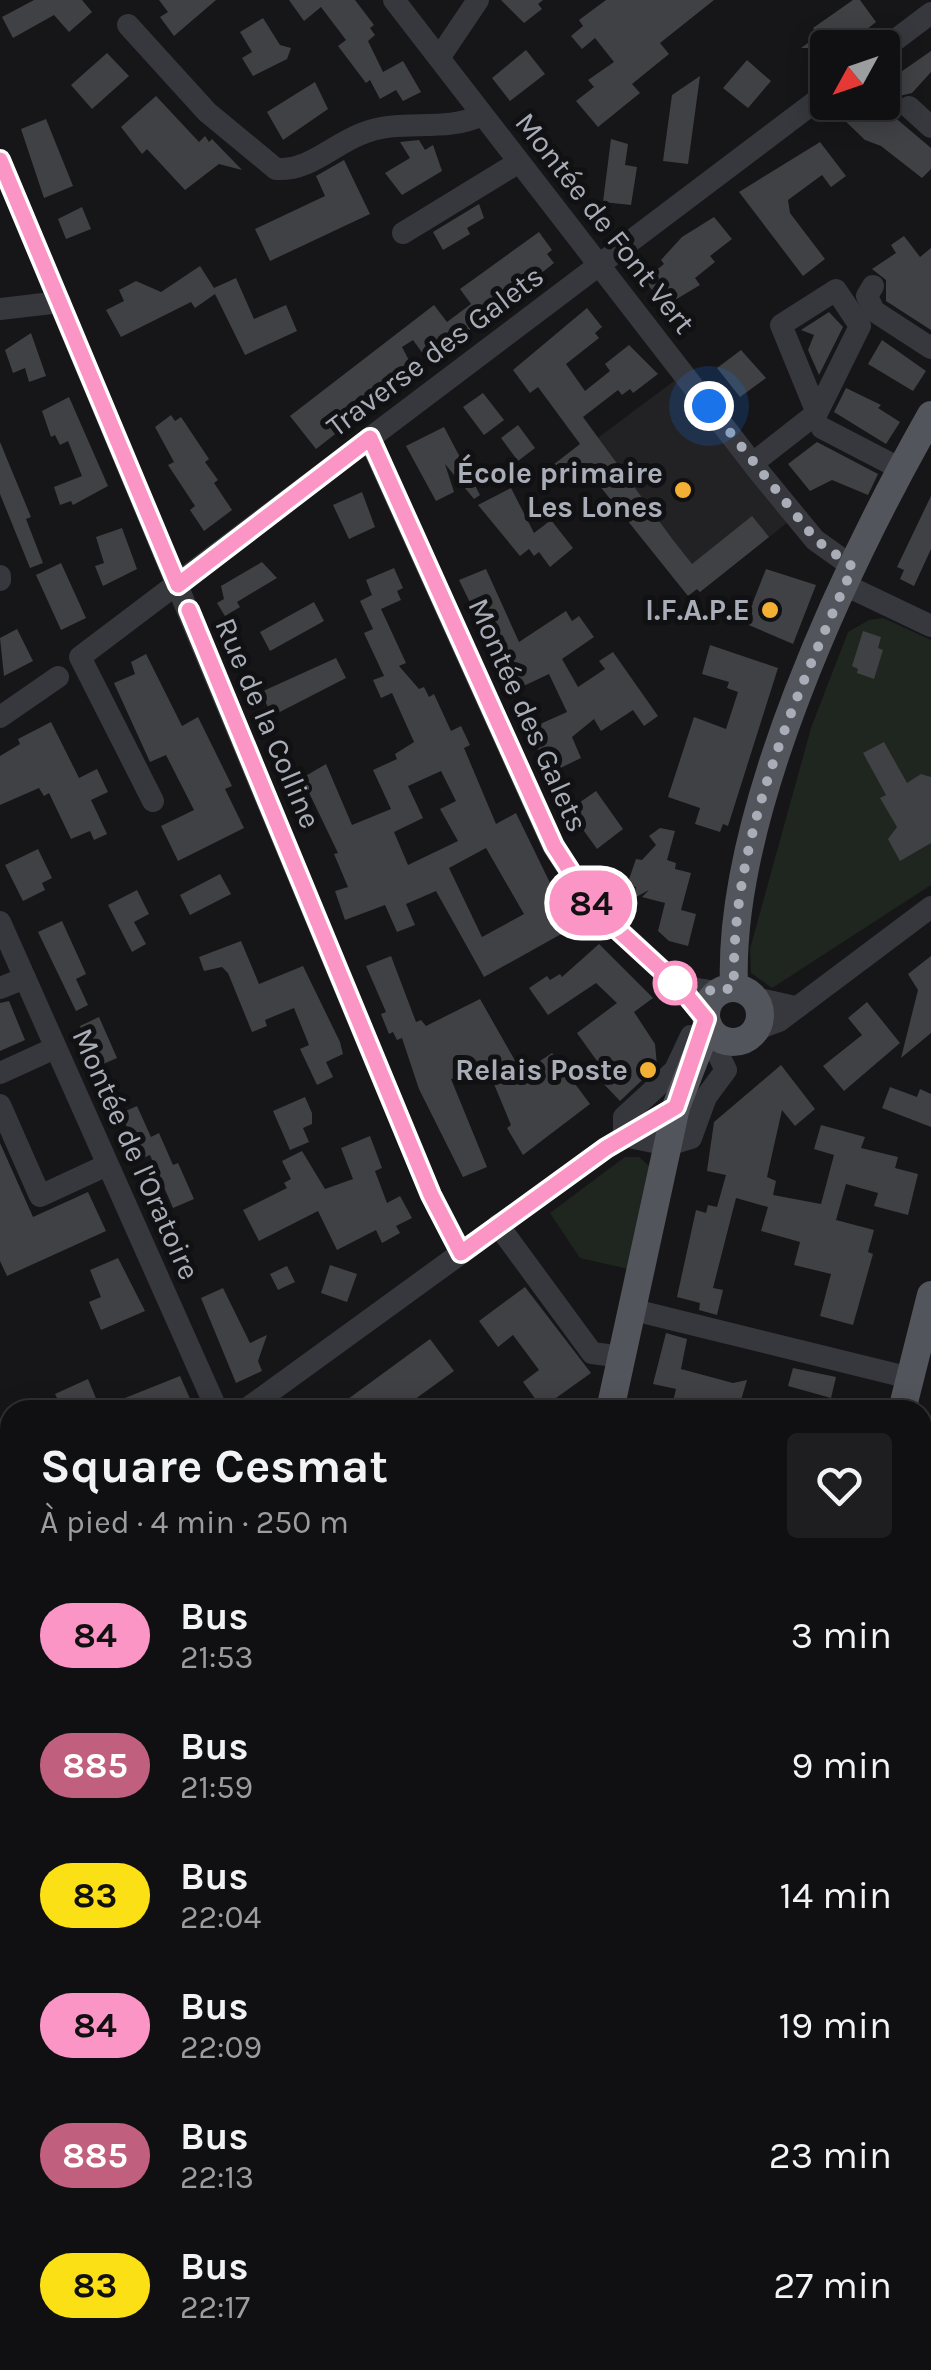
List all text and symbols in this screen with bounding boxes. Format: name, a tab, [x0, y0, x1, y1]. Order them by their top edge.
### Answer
north arrow	[810, 30, 900, 120]
map controls	[810, 30, 900, 120]
street label: Montée de Font Vert	[507, 105, 703, 341]
street label: Traverse des Galets	[319, 258, 551, 444]
your location	[684, 381, 734, 431]
place label: École primaire Les Lones	[456, 453, 663, 525]
marker: École primaire Les Lones	[672, 479, 694, 501]
place label: I.F.A.P.E	[645, 592, 750, 628]
street label: Montée des Galets	[460, 593, 596, 837]
marker: I.F.A.P.E	[759, 599, 781, 621]
street label: Rue de la Colline	[207, 612, 329, 834]
line badge: 84	[546, 870, 636, 936]
text: 84	[569, 883, 613, 924]
unlabelled marker	[654, 962, 696, 1004]
street label: Montée de l'Oratoire	[64, 1023, 208, 1285]
place label: Relais Poste	[455, 1052, 628, 1088]
marker: Relais Poste	[637, 1059, 659, 1081]
button: heart	[787, 1433, 892, 1538]
text: Square Cesmat	[40, 1438, 388, 1494]
text: À pied · 4 min · 250 m	[40, 1504, 349, 1541]
text: Bus	[180, 1594, 249, 1639]
text: 3 min	[791, 1613, 892, 1658]
text: 84	[73, 1615, 117, 1656]
text: 21:53	[180, 1639, 253, 1676]
text: Bus	[180, 1724, 249, 1769]
text: 9 min	[791, 1743, 892, 1788]
text: 885	[62, 1745, 128, 1786]
text: 21:59	[180, 1769, 253, 1806]
text: Bus	[180, 1854, 249, 1899]
text: 14 min	[779, 1873, 892, 1918]
text: 83	[73, 1875, 117, 1916]
text: 22:04	[180, 1899, 261, 1936]
text: Bus	[180, 1984, 249, 2029]
text: 19 min	[779, 2003, 892, 2048]
text: 84	[73, 2005, 117, 2046]
text: 22:09	[180, 2029, 262, 2066]
text: Bus	[180, 2114, 249, 2159]
text: 23 min	[769, 2133, 892, 2178]
text: 885	[62, 2135, 128, 2176]
text: 22:13	[180, 2159, 254, 2196]
text: Bus	[180, 2244, 249, 2289]
text: 27 min	[773, 2263, 892, 2308]
text: 83	[73, 2265, 117, 2306]
text: 22:17	[180, 2289, 250, 2326]

